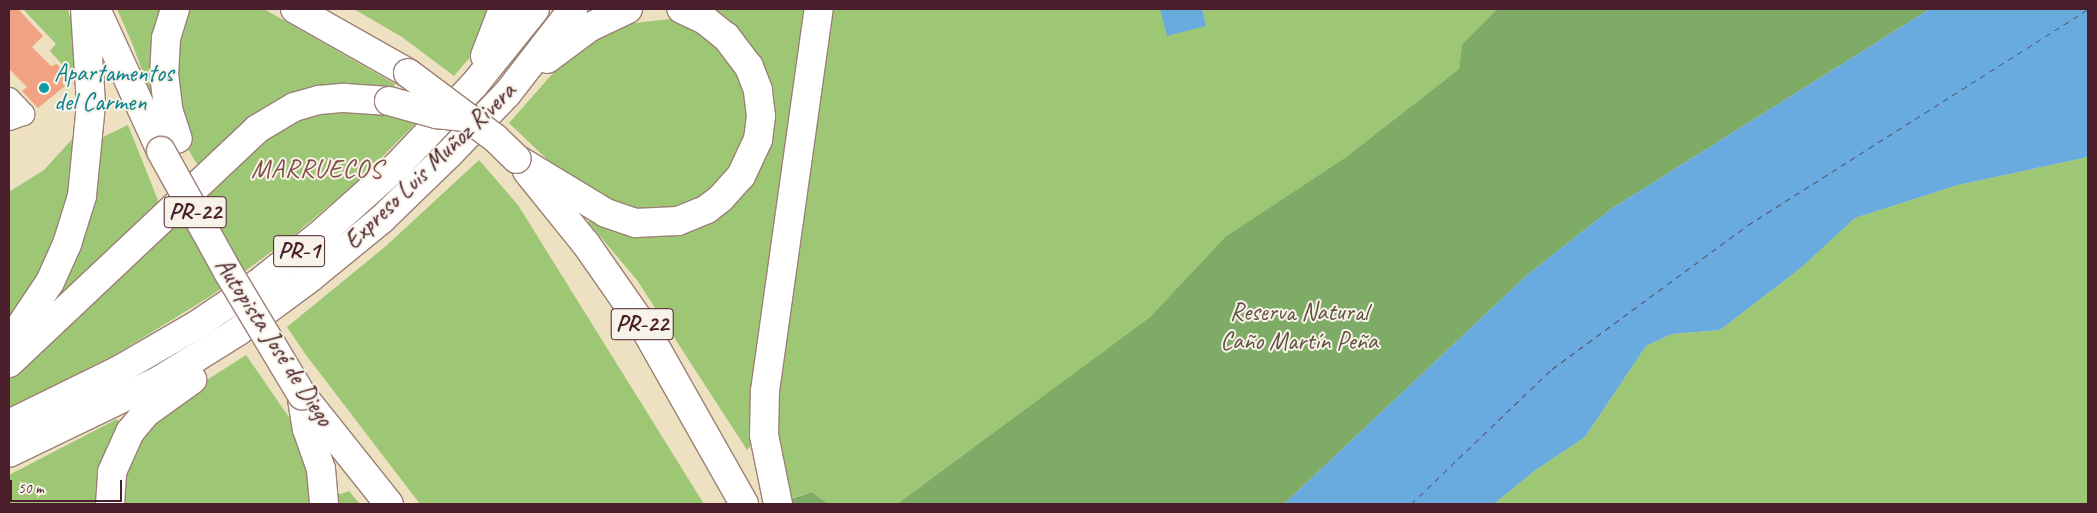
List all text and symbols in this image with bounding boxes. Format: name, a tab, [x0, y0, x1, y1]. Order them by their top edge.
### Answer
place label: Apartamentos del Carmen	[54, 59, 173, 118]
street label: Expreso Luis Muñoz Rivera	[339, 77, 521, 255]
marker: Apartamentos del Carmen	[38, 82, 50, 94]
district label: MARRUECOS	[251, 153, 383, 185]
road number: PR-22	[162, 190, 228, 233]
road number: PR-1	[273, 230, 325, 272]
street label: Autopista José de Diego	[208, 252, 340, 432]
park label: Reserva Natural Caño Martín Peña	[1220, 298, 1378, 357]
road number: PR-22	[610, 302, 674, 346]
scale bar	[12, 470, 125, 502]
text: 50 m	[18, 479, 44, 498]

